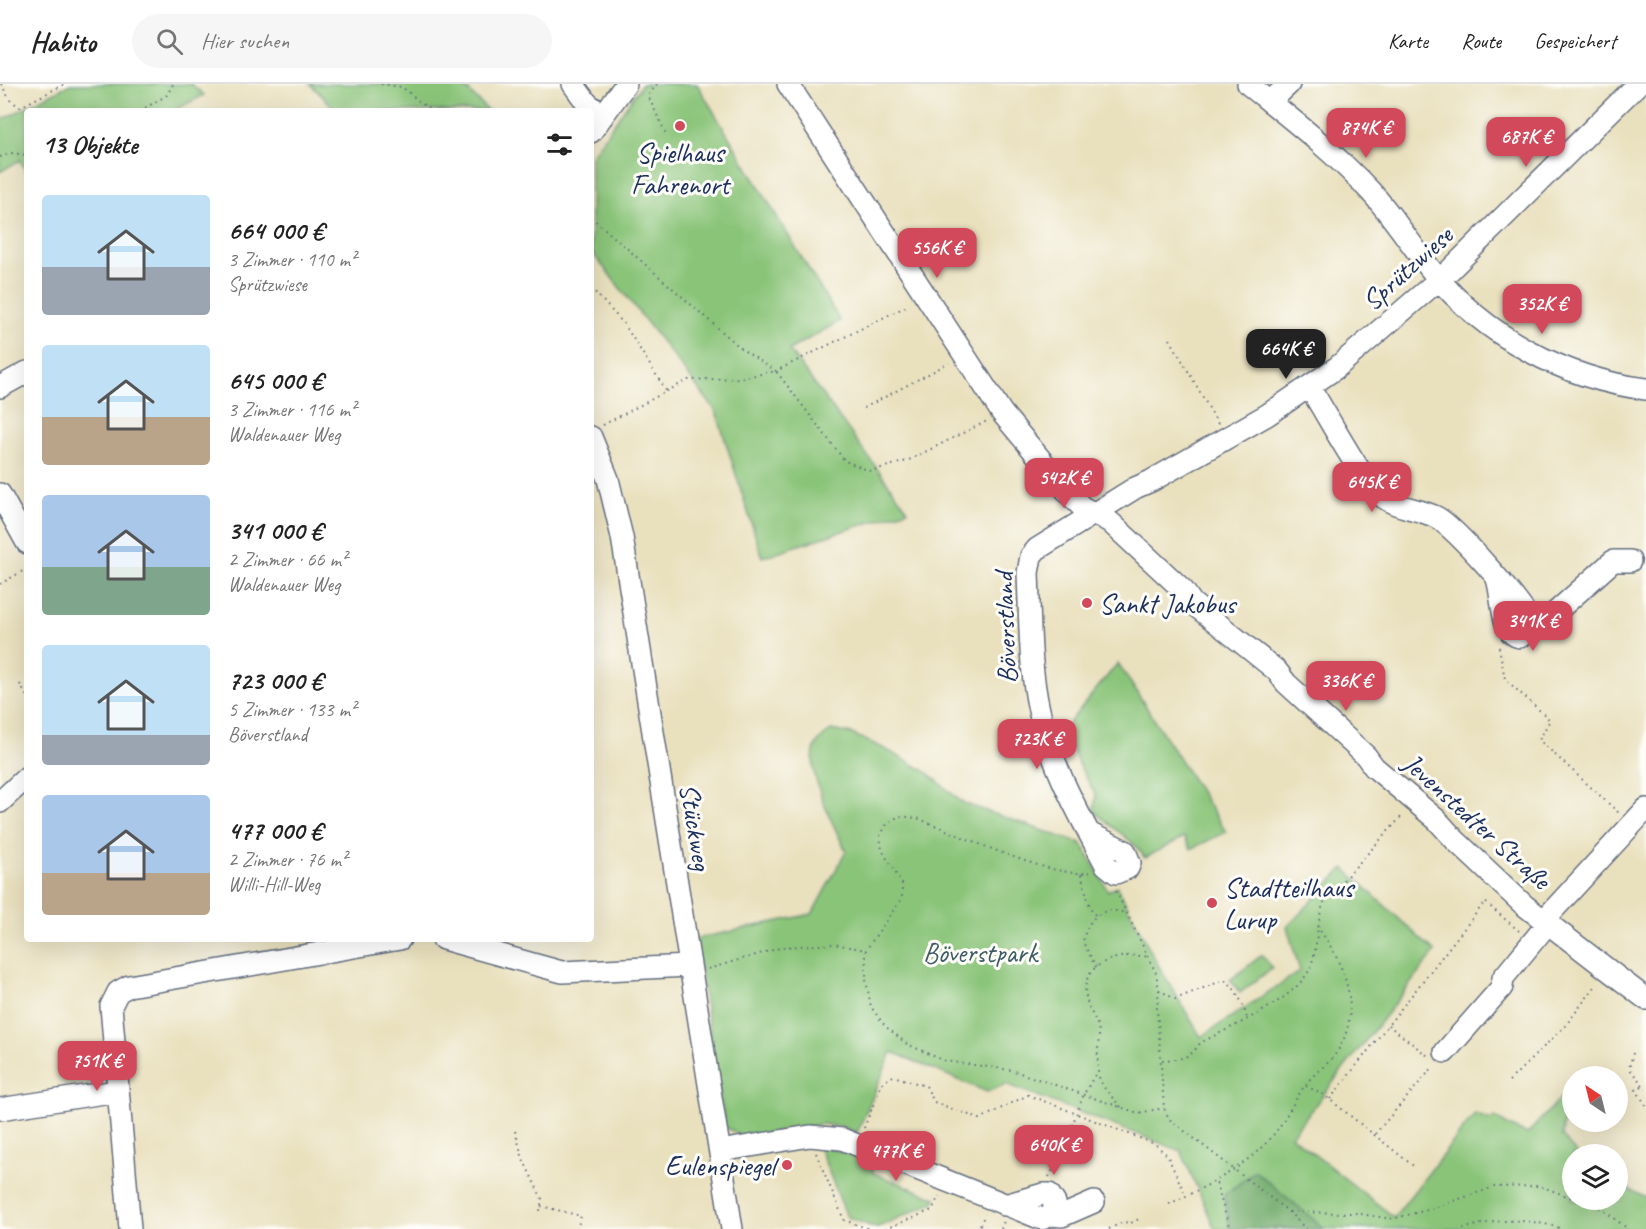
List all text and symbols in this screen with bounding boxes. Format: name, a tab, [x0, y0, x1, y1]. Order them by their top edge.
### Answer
search box	[132, 14, 552, 68]
text: Habito	[30, 24, 96, 59]
icon: search	[153, 25, 186, 58]
text: Hier suchen	[201, 27, 289, 55]
text: Karte	[1388, 28, 1428, 54]
text: Route	[1461, 28, 1501, 54]
text: Gespeichert	[1534, 28, 1616, 54]
pin: 874K €	[1317, 108, 1415, 159]
text: 874K €	[1341, 115, 1391, 140]
pin: 687K €	[1477, 117, 1575, 168]
marker: Spielhaus Fahrenort	[673, 119, 687, 133]
text: 687K €	[1500, 124, 1552, 149]
text: 13 Objekte	[42, 128, 138, 161]
icon: filters	[543, 128, 576, 161]
place label: Spielhaus Fahrenort	[631, 135, 732, 202]
text: 664 000 €	[228, 214, 324, 247]
street label: Sprützwiese	[1354, 217, 1461, 318]
icon: home	[90, 219, 162, 291]
pin: 556K €	[888, 228, 986, 279]
text: 556K €	[912, 235, 962, 260]
text: 3 Zimmer · 110 m²	[228, 247, 356, 272]
text: Sprützwiese	[228, 272, 307, 297]
pin: 352K €	[1493, 284, 1591, 335]
text: 352K €	[1517, 291, 1567, 316]
pin: 664K €	[1237, 329, 1335, 380]
text: 664K €	[1260, 336, 1312, 361]
text: 645 000 €	[228, 364, 323, 397]
icon: home	[90, 369, 162, 441]
text: 3 Zimmer · 116 m²	[228, 397, 356, 422]
text: Waldenauer Weg	[228, 422, 340, 447]
pin: 542K €	[1015, 458, 1113, 509]
pin: 645K €	[1323, 462, 1421, 513]
text: 542K €	[1039, 465, 1089, 490]
text: 645K €	[1346, 469, 1398, 494]
text: 341 000 €	[228, 514, 322, 547]
icon: home	[90, 519, 162, 591]
text: 2 Zimmer · 66 m²	[228, 547, 347, 572]
street label: Böverstland	[985, 568, 1024, 684]
text: Waldenauer Weg	[228, 572, 340, 597]
place label: Sankt Jakobus	[1099, 586, 1238, 621]
marker: Sankt Jakobus	[1080, 596, 1094, 610]
pin: 341K €	[1484, 601, 1582, 652]
text: 341K €	[1508, 608, 1559, 633]
pin: 336K €	[1297, 661, 1395, 712]
text: 723 000 €	[228, 664, 322, 697]
text: 336K €	[1320, 668, 1372, 693]
icon: home	[90, 669, 162, 741]
text: 5 Zimmer · 133 m²	[228, 697, 356, 722]
pin: 723K €	[988, 719, 1086, 770]
text: Böverstland	[228, 722, 307, 747]
text: 723K €	[1012, 726, 1062, 751]
street label: Jevenstedter Straße	[1394, 744, 1560, 898]
street label: Stückweg	[672, 781, 720, 874]
text: 477 000 €	[228, 814, 322, 847]
icon: home	[90, 819, 162, 891]
text: 2 Zimmer · 76 m²	[228, 847, 347, 872]
place label: Stadtteilhaus Lurup	[1224, 870, 1356, 937]
text: Willi-Hill-Weg	[228, 872, 320, 897]
marker: Stadtteilhaus Lurup	[1205, 896, 1219, 910]
park label: Böverstpark	[923, 935, 1040, 970]
pin: 751K €	[48, 1041, 146, 1092]
text: 751K €	[72, 1048, 122, 1073]
north arrow	[1562, 1066, 1628, 1132]
map controls	[1562, 1066, 1628, 1210]
pin: 640K €	[1005, 1125, 1103, 1176]
pin: 477K €	[847, 1131, 945, 1182]
text: 640K €	[1028, 1132, 1080, 1157]
text: 477K €	[871, 1138, 921, 1163]
button: layers	[1562, 1144, 1628, 1210]
place label: Eulenspiegel	[665, 1148, 780, 1183]
marker: Eulenspiegel	[780, 1158, 794, 1172]

